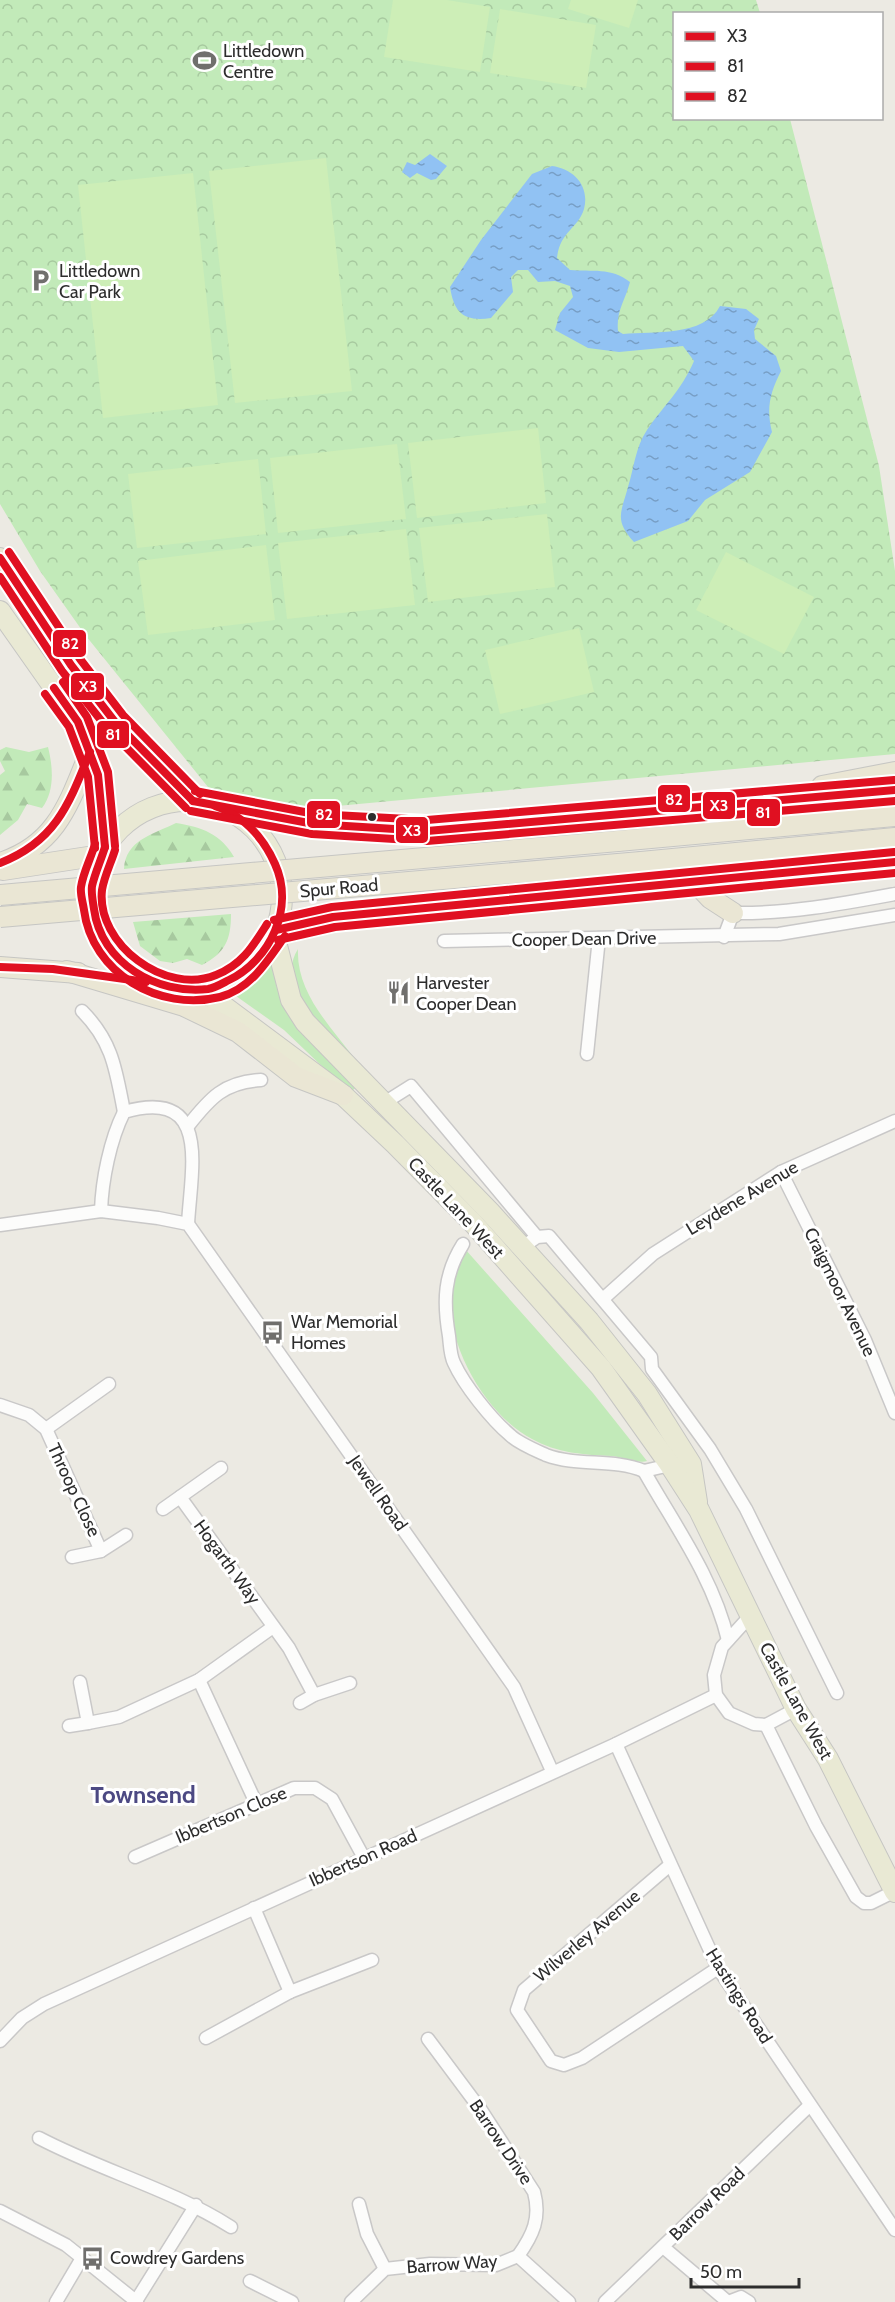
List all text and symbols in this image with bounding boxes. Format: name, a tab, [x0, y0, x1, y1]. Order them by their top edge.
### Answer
legend	[673, 12, 883, 120]
text: X3	[727, 25, 747, 47]
place label: Littledown Centre	[223, 40, 304, 83]
sports icon: Littledown Centre	[192, 48, 218, 74]
text: 81	[727, 55, 744, 77]
text: 82	[727, 85, 747, 107]
place label: Littledown Car Park	[59, 260, 140, 303]
parking icon: Littledown Car Park	[28, 268, 54, 294]
line badge: 82	[52, 629, 87, 658]
text: 82	[61, 634, 79, 653]
line badge: X3	[70, 672, 105, 701]
text: X3	[78, 677, 97, 696]
line badge: 81	[96, 720, 130, 749]
text: 81	[105, 725, 121, 744]
line badge: 82	[657, 784, 691, 813]
text: 82	[665, 790, 683, 809]
line badge: X3	[702, 791, 736, 820]
text: X3	[709, 796, 728, 815]
line badge: 81	[746, 798, 781, 827]
line badge: 82	[306, 800, 341, 829]
text: 81	[755, 803, 771, 822]
text: 82	[315, 805, 333, 824]
unlabelled marker	[366, 811, 378, 823]
line badge: X3	[395, 816, 429, 844]
text: X3	[402, 821, 421, 840]
street label: Spur Road	[299, 874, 379, 902]
street label: Cooper Dean Drive	[511, 927, 657, 951]
place label: Harvester Cooper Dean	[416, 972, 517, 1015]
restaurant icon: Harvester Cooper Dean	[385, 980, 411, 1006]
street label: Castle Lane West	[403, 1153, 509, 1263]
street label: Leydene Avenue	[682, 1156, 802, 1240]
street label: Craigmoor Avenue	[799, 1224, 881, 1360]
place label: War Memorial Homes	[291, 1311, 398, 1354]
bus stop icon: War Memorial Homes	[260, 1319, 286, 1345]
street label: Throop Close	[43, 1440, 105, 1540]
street label: Jewell Road	[343, 1450, 412, 1535]
street label: Hogarth Way	[189, 1515, 265, 1609]
street label: Castle Lane West	[755, 1639, 837, 1763]
district label: Townsend	[90, 1780, 196, 1809]
street label: Ibbertson Close	[172, 1782, 290, 1848]
street label: Ibbertson Road	[306, 1824, 420, 1892]
street label: Wilverley Avenue	[529, 1885, 645, 1987]
street label: Hastings Road	[701, 1944, 777, 2048]
street label: Barrow Drive	[465, 2095, 537, 2189]
street label: Barrow Road	[665, 2163, 749, 2245]
bus stop icon: Cowdrey Gardens	[79, 2245, 105, 2271]
place label: Cowdrey Gardens	[110, 2247, 244, 2269]
street label: Barrow Way	[406, 2250, 498, 2278]
scale bar	[691, 2251, 799, 2289]
text: 50 m	[700, 2261, 742, 2283]

